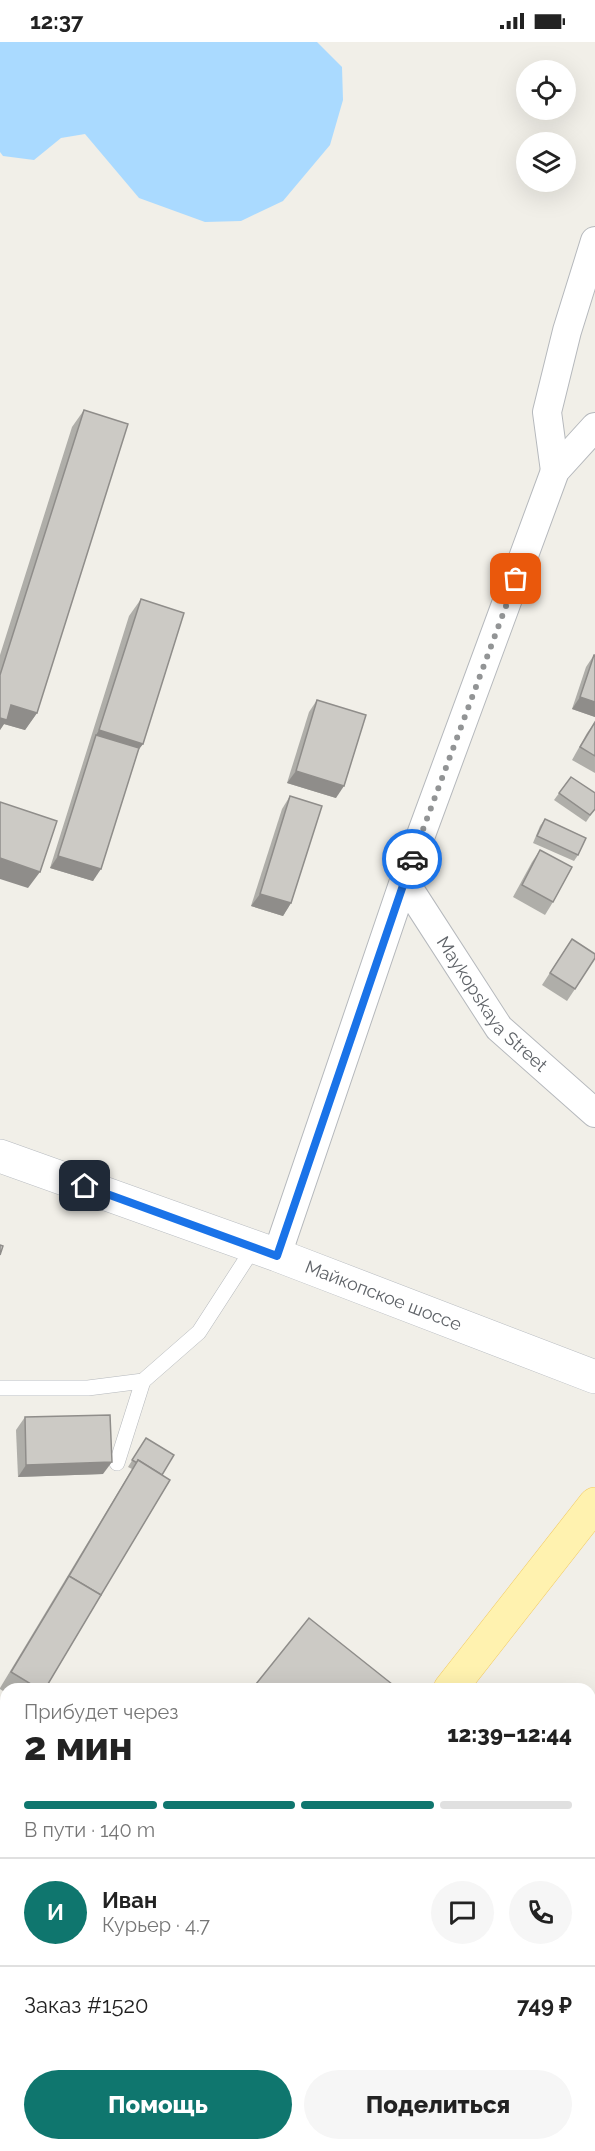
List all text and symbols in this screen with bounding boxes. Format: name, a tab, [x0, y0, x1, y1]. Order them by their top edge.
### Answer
text: 12:37	[30, 8, 83, 34]
map controls	[516, 60, 576, 192]
button: locate	[516, 60, 576, 120]
button: layers	[516, 132, 576, 192]
pin	[490, 553, 541, 604]
icon: bag	[499, 562, 532, 595]
courier	[382, 829, 442, 889]
icon: car	[396, 843, 429, 876]
street label: Maykopskaya Street	[433, 932, 552, 1076]
pin	[59, 1160, 110, 1211]
icon: home	[68, 1169, 101, 1202]
street label: Майкопское шоссе	[302, 1256, 465, 1335]
text: Прибудет через	[24, 1700, 178, 1724]
text: 12:39–12:44	[447, 1721, 572, 1747]
text: 2 мин	[24, 1723, 133, 1769]
text: В пути · 140 m	[24, 1818, 155, 1842]
button: chat	[431, 1881, 494, 1944]
button: phone	[509, 1881, 572, 1944]
text: Иван	[102, 1887, 157, 1913]
text: И	[47, 1899, 64, 1925]
text: Курьер · 4.7	[102, 1913, 210, 1937]
text: Заказ #1520	[24, 1992, 148, 2018]
text: 749 ₽	[517, 1992, 572, 2018]
button: Помощь	[24, 2070, 292, 2139]
button: Поделиться	[304, 2070, 572, 2139]

